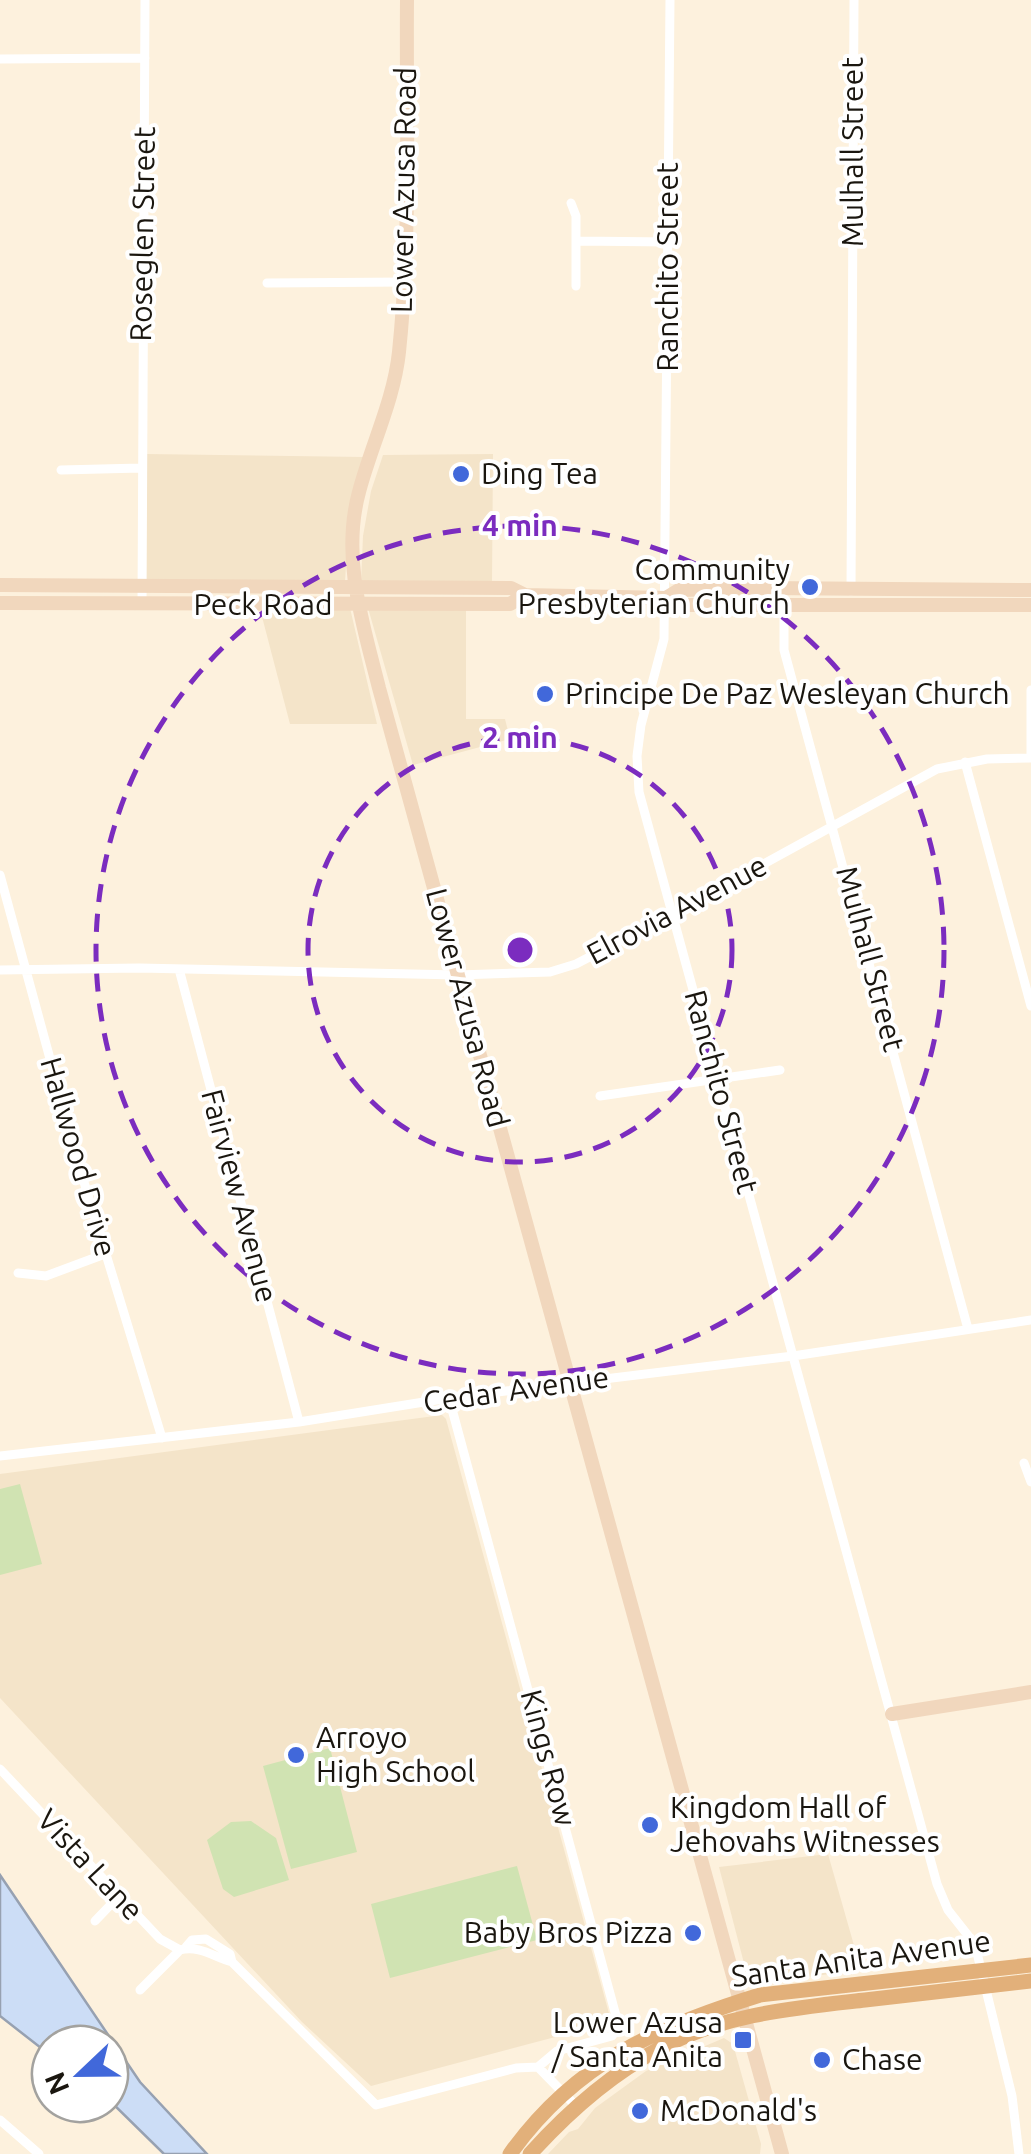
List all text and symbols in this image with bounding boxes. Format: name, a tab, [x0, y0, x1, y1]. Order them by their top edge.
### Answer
street label: Mulhall Street	[835, 57, 869, 247]
street label: Lower Azusa Road	[384, 67, 422, 313]
street label: Roseglen Street	[123, 126, 161, 342]
street label: Ranchito Street	[650, 162, 684, 372]
place label: Ding Tea	[481, 456, 598, 490]
marker: Ding Tea	[450, 463, 472, 485]
text: 4 min	[482, 508, 558, 542]
place label: Community Presbyterian Church	[518, 552, 790, 620]
marker: Community Presbyterian Church	[799, 576, 821, 598]
street label: Peck Road	[193, 587, 333, 621]
place label: Principe De Paz Wesleyan Church	[565, 676, 1010, 710]
marker: Principe De Paz Wesleyan Church	[534, 683, 556, 705]
text: 2 min	[482, 720, 558, 754]
street label: Elrovia Avenue	[581, 847, 772, 971]
street label: Mulhall Street	[830, 863, 912, 1055]
street label: Lower Azusa Road	[420, 884, 516, 1131]
centre of rings	[502, 932, 538, 968]
street label: Ranchito Street	[678, 986, 766, 1198]
street label: Hallwood Drive	[34, 1053, 124, 1260]
street label: Fairview Avenue	[195, 1086, 285, 1306]
street label: Cedar Avenue	[421, 1359, 611, 1419]
street label: Kings Row	[514, 1686, 583, 1830]
place label: Arroyo High School	[316, 1720, 475, 1788]
marker: Arroyo High School	[285, 1744, 307, 1766]
place label: Kingdom Hall of Jehovahs Witnesses	[670, 1790, 940, 1858]
street label: Vista Lane	[31, 1802, 150, 1927]
marker: Kingdom Hall of Jehovahs Witnesses	[639, 1814, 661, 1836]
place label: Baby Bros Pizza	[464, 1915, 673, 1949]
marker: Baby Bros Pizza	[682, 1922, 704, 1944]
street label: Santa Anita Avenue	[729, 1923, 993, 1993]
place label: Lower Azusa / Santa Anita	[551, 2005, 723, 2073]
north arrow	[30, 2024, 130, 2124]
marker: Lower Azusa / Santa Anita	[732, 2029, 754, 2051]
place label: Chase	[842, 2042, 923, 2076]
marker: Chase	[811, 2049, 833, 2071]
text: N	[38, 2068, 75, 2099]
place label: McDonald's	[660, 2093, 817, 2127]
marker: McDonald's	[629, 2100, 651, 2122]

